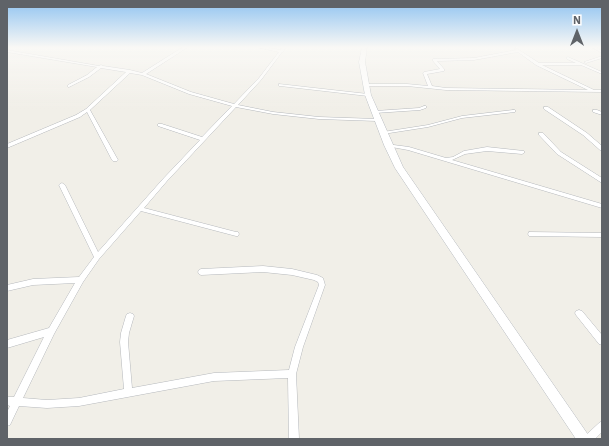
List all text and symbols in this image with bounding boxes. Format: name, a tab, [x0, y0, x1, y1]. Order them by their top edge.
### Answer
north arrow	[557, 12, 597, 52]
text: N	[573, 13, 581, 27]

